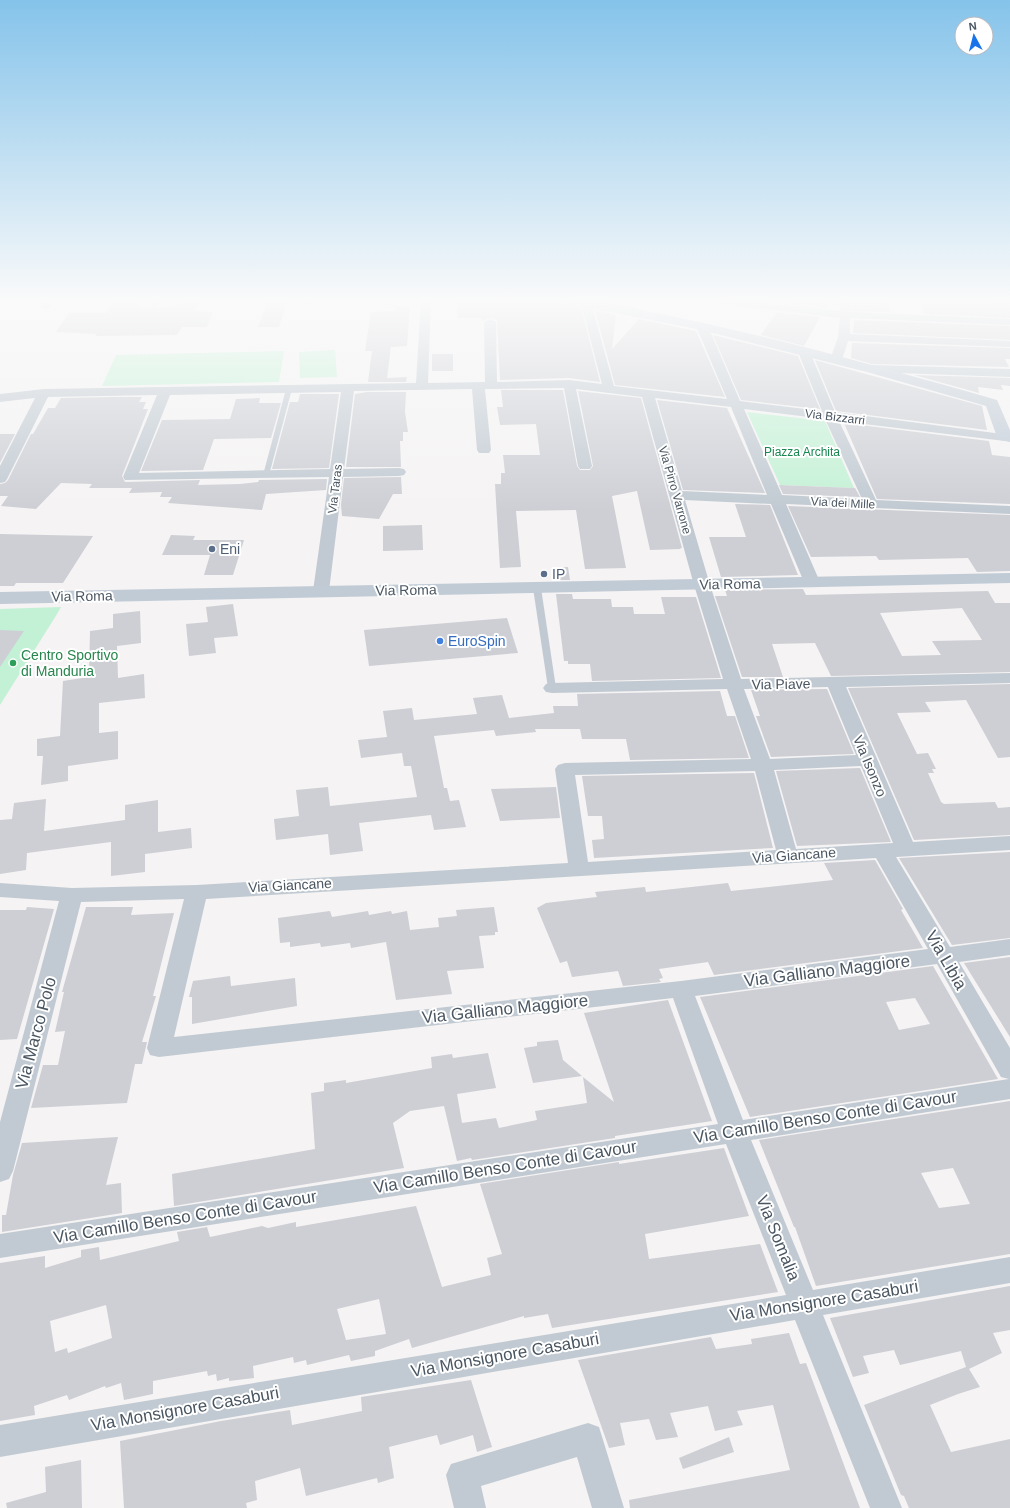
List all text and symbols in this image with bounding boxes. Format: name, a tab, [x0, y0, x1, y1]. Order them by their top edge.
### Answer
north arrow	[954, 16, 994, 56]
text: N	[968, 20, 978, 33]
street label: Via Bizzarri	[804, 406, 866, 428]
street label: Via Pirro Varrone	[656, 444, 694, 536]
park label: Piazza Archita	[764, 445, 840, 459]
street label: Via Taras	[325, 464, 345, 514]
street label: Via dei Mille	[810, 494, 876, 512]
place label: Eni	[220, 541, 240, 557]
marker: Eni	[207, 544, 217, 554]
place label: IP	[552, 566, 565, 582]
marker: IP	[539, 569, 549, 579]
street label: Via Roma	[699, 575, 761, 593]
street label: Via Roma	[375, 581, 437, 599]
street label: Via Roma	[51, 587, 113, 605]
place label: EuroSpin	[448, 633, 506, 649]
marker: EuroSpin	[435, 636, 445, 646]
place label: Centro Sportivo di Manduria	[21, 647, 118, 679]
marker: Centro Sportivo di Manduria	[8, 658, 18, 668]
street label: Via Piave	[751, 675, 811, 693]
street label: Via Isonzo	[850, 733, 890, 799]
street label: Via Giancane	[752, 844, 837, 866]
street label: Via Giancane	[248, 875, 332, 895]
street label: Via Libia	[922, 927, 971, 993]
street label: Via Galliano Maggiore	[743, 951, 911, 991]
street label: Via Marco Polo	[12, 975, 60, 1091]
street label: Via Galliano Maggiore	[421, 991, 589, 1027]
street label: Via Camillo Benso Conte di Cavour	[692, 1087, 958, 1147]
street label: Via Camillo Benso Conte di Cavour	[372, 1137, 638, 1197]
street label: Via Camillo Benso Conte di Cavour	[52, 1187, 318, 1247]
street label: Via Somalia	[752, 1193, 804, 1284]
street label: Via Monsignore Casaburi	[728, 1277, 920, 1325]
street label: Via Monsignore Casaburi	[410, 1329, 600, 1381]
street label: Via Monsignore Casaburi	[90, 1383, 280, 1435]

